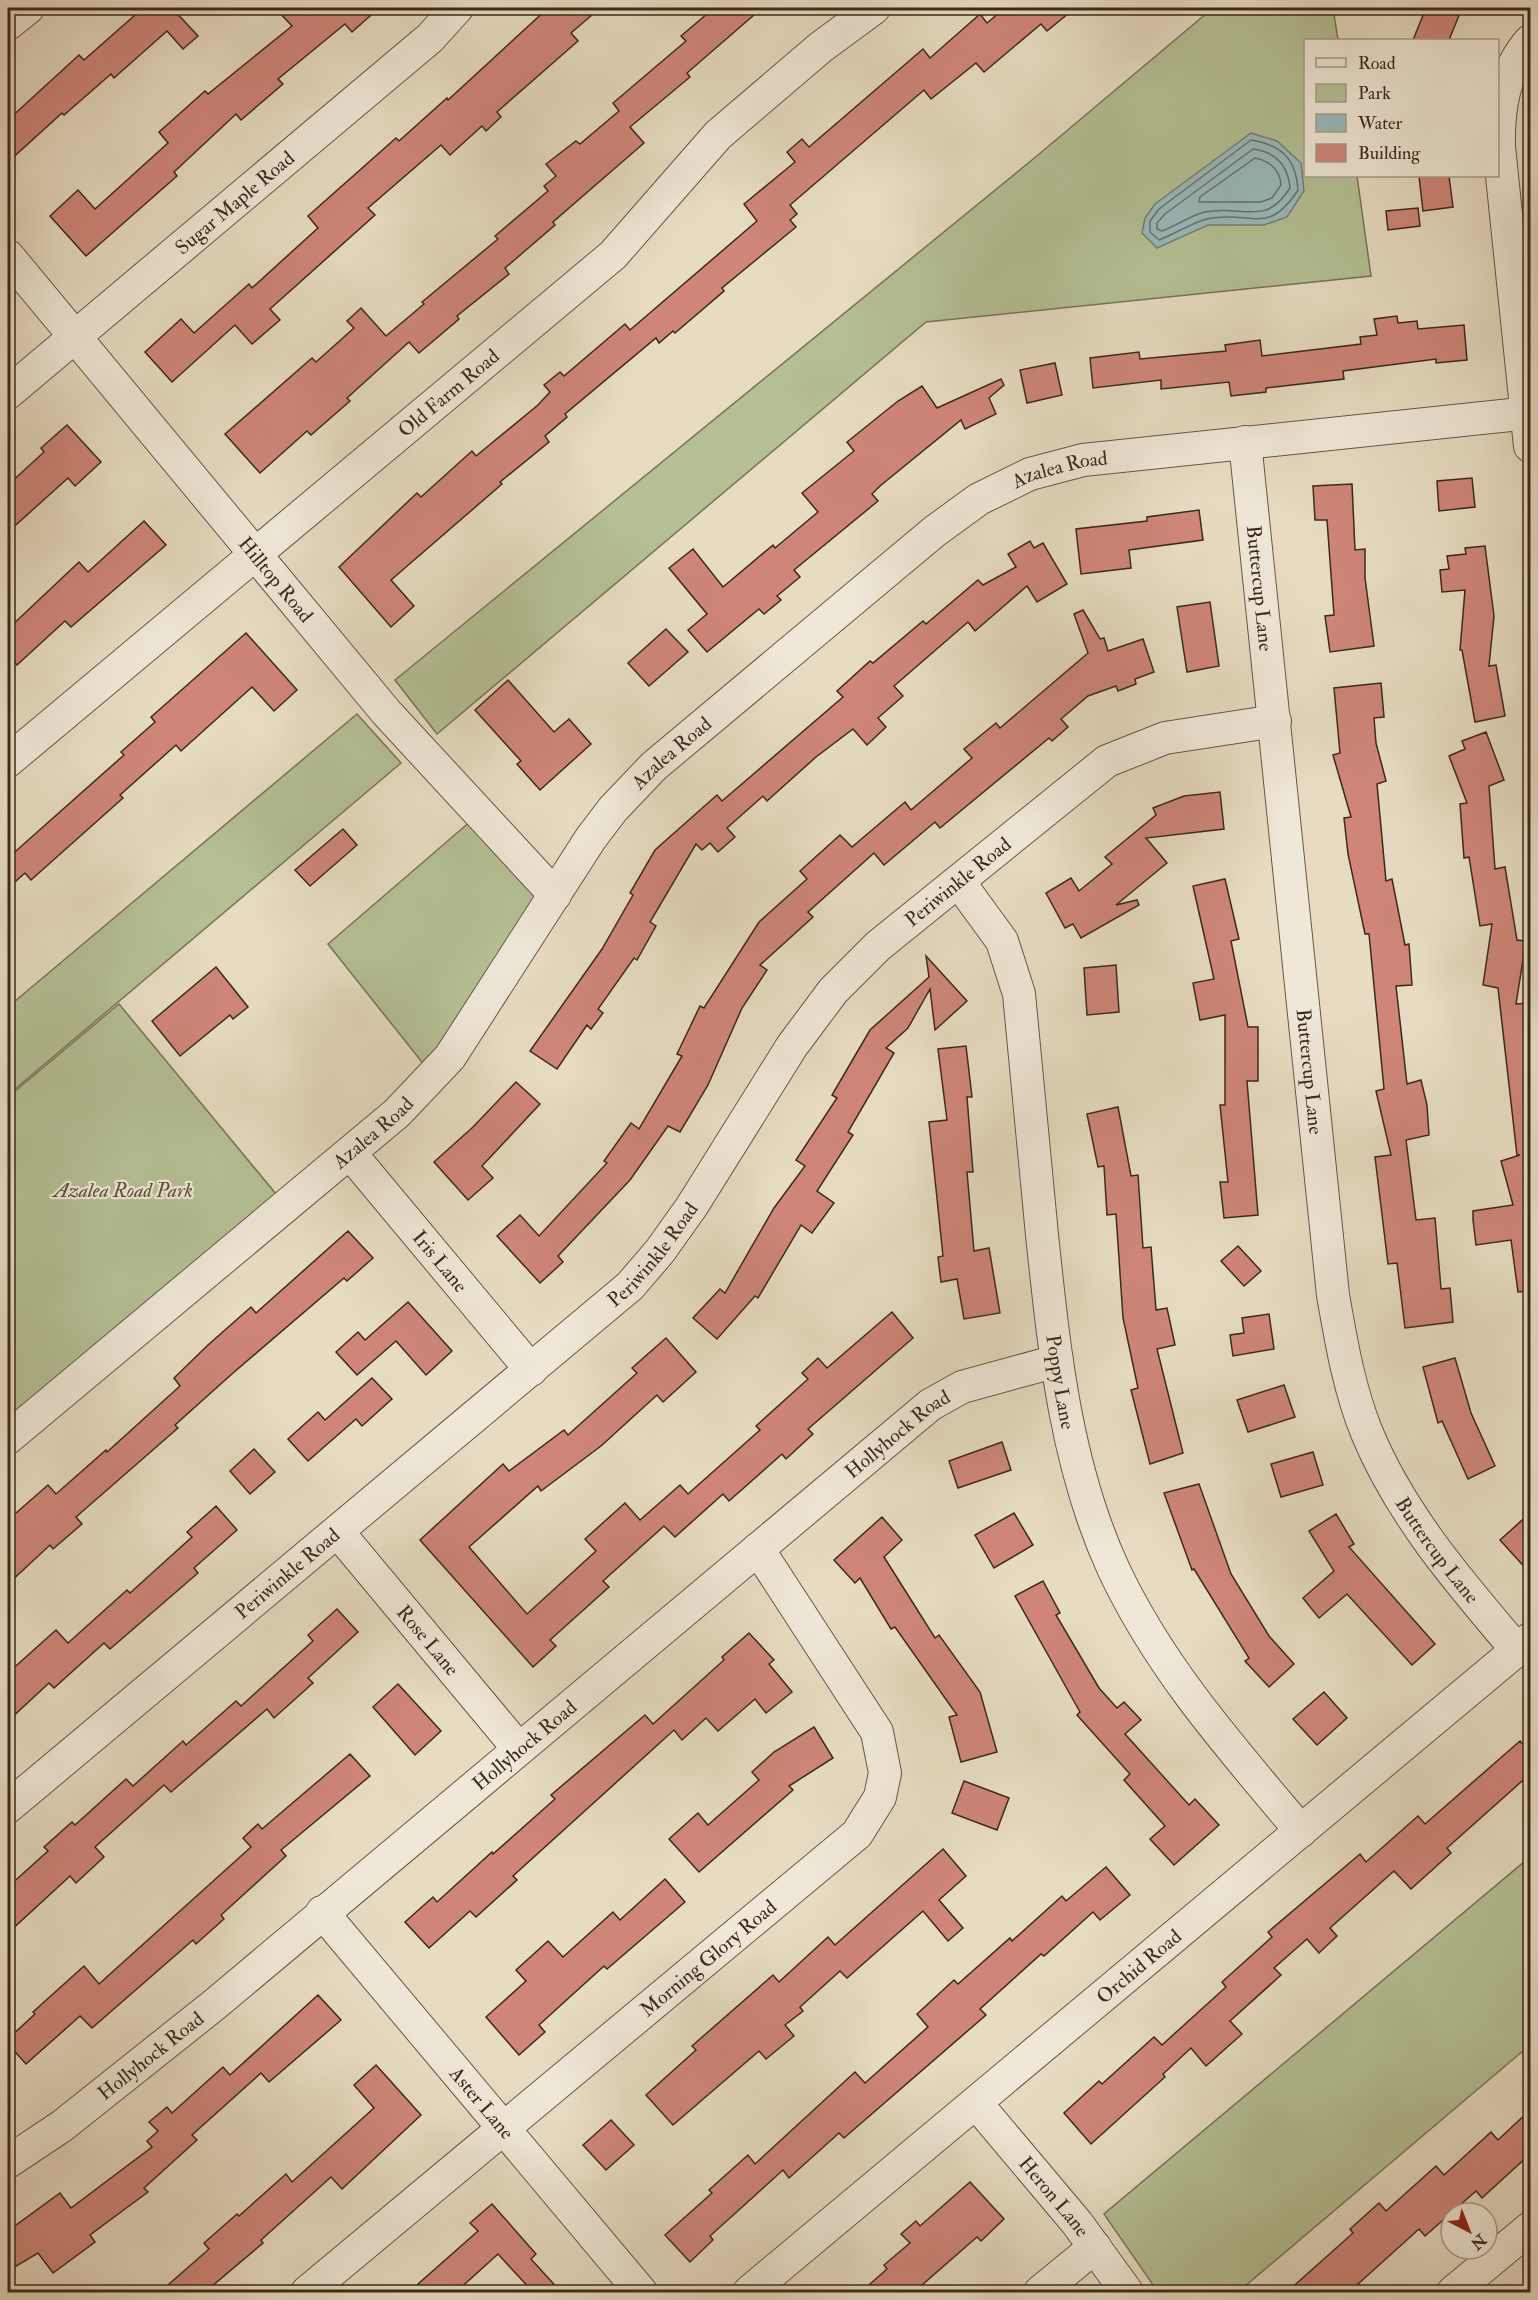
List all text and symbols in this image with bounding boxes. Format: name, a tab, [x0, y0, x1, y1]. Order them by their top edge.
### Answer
legend	[1304, 39, 1499, 177]
text: Road	[1358, 52, 1396, 75]
text: Park	[1358, 82, 1391, 105]
text: Water	[1357, 112, 1402, 135]
text: Building	[1358, 142, 1421, 165]
street label: Sugar Maple Road	[170, 146, 300, 260]
street label: Old Farm Road	[393, 343, 505, 443]
street label: Azalea Road	[1007, 445, 1109, 494]
street label: Buttercup Lane	[1241, 524, 1279, 652]
street label: Hilltop Road	[233, 532, 319, 628]
street label: Azalea Road	[626, 711, 717, 796]
street label: Periwinkle Road	[900, 832, 1016, 932]
street label: Buttercup Lane	[1291, 1008, 1328, 1136]
street label: Azalea Road	[327, 1091, 419, 1175]
park label: Azalea Road Park	[51, 1178, 193, 1203]
street label: Periwinkle Road	[602, 1197, 704, 1313]
street label: Iris Lane	[407, 1225, 473, 1298]
street label: Poppy Lane	[1040, 1333, 1081, 1432]
street label: Hollyhock Road	[840, 1384, 955, 1484]
street label: Buttercup Lane	[1390, 1492, 1485, 1609]
street label: Periwinkle Road	[230, 1522, 345, 1625]
street label: Rose Lane	[391, 1600, 465, 1681]
street label: Hollyhock Road	[467, 1694, 582, 1796]
street label: Morning Glory Road	[635, 1894, 782, 2022]
street label: Orchid Road	[1091, 1924, 1187, 2009]
street label: Hollyhock Road	[93, 2006, 209, 2106]
street label: Aster Lane	[443, 2061, 519, 2145]
street label: Heron Lane	[1013, 2151, 1095, 2242]
north arrow	[1439, 2201, 1499, 2261]
text: N	[1466, 2229, 1491, 2254]

